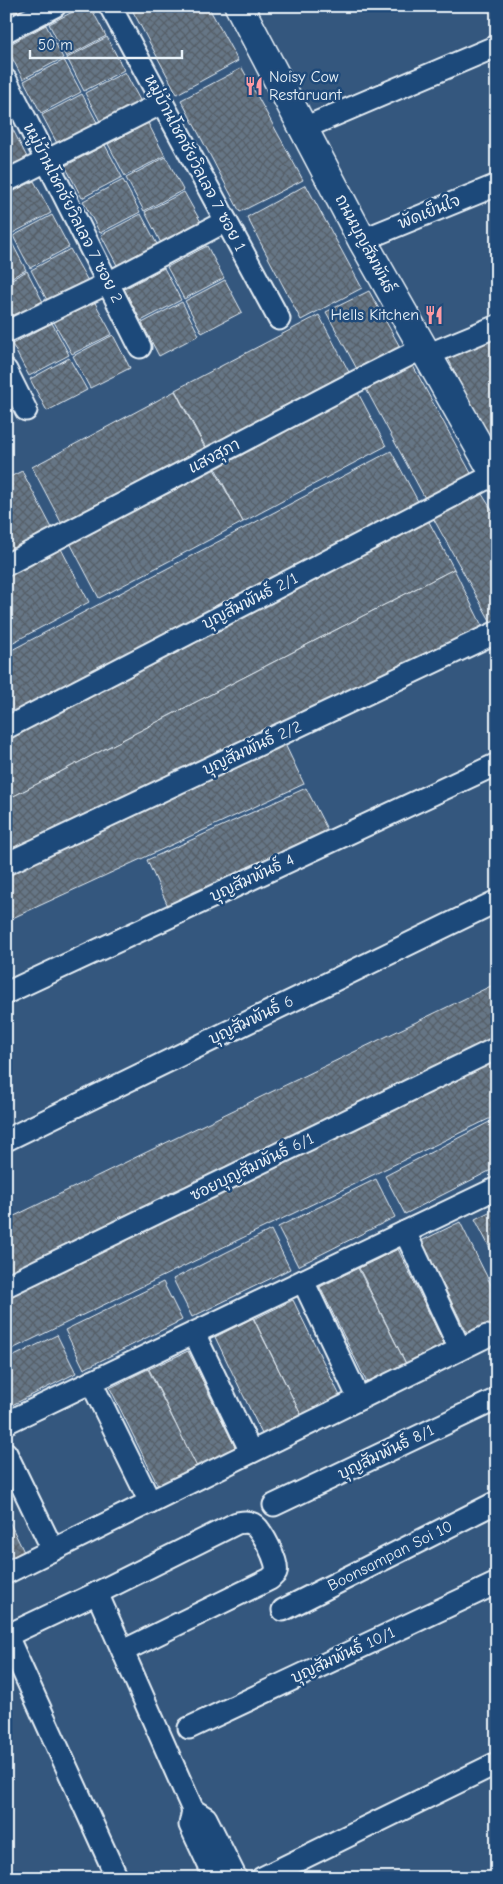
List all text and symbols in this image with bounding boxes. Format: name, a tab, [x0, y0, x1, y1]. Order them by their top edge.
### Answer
scale bar	[30, 28, 182, 60]
text: 50 m	[38, 36, 73, 54]
place label: Noisy Cow Restaruant	[269, 68, 342, 104]
street label: หมู่บ้านโชคชัยวิลเลจ 7 ซอย 1	[138, 70, 252, 256]
restaurant icon: Noisy Cow Restaruant	[243, 75, 265, 97]
street label: หมู่บ้านโชคชัยวิลเลจ 7 ซอย 2	[17, 119, 129, 307]
street label: พัดเย็นใจ	[394, 189, 463, 233]
street label: ถนนบุญสัมพันธ์	[329, 190, 401, 298]
restaurant icon: Hells Kitchen	[423, 304, 445, 326]
place label: Hells Kitchen	[331, 306, 419, 324]
street label: แสงสุภา	[185, 435, 244, 480]
street label: บุญสัมพันธ์ 2/1	[198, 567, 302, 635]
street label: บุญสัมพันธ์ 2/2	[199, 715, 305, 781]
street label: บุญสัมพันธ์ 4	[206, 848, 298, 908]
street label: บุญสัมพันธ์ 6	[204, 989, 298, 1051]
street label: ซอยบุญสัมพันธ์ 6/1	[186, 1127, 318, 1207]
street label: บุญสัมพันธ์ 8/1	[334, 1418, 438, 1486]
street label: Boonsampan Soi 10	[325, 1517, 455, 1595]
street label: บุญสัมพันธ์ 10/1	[287, 1620, 399, 1690]

